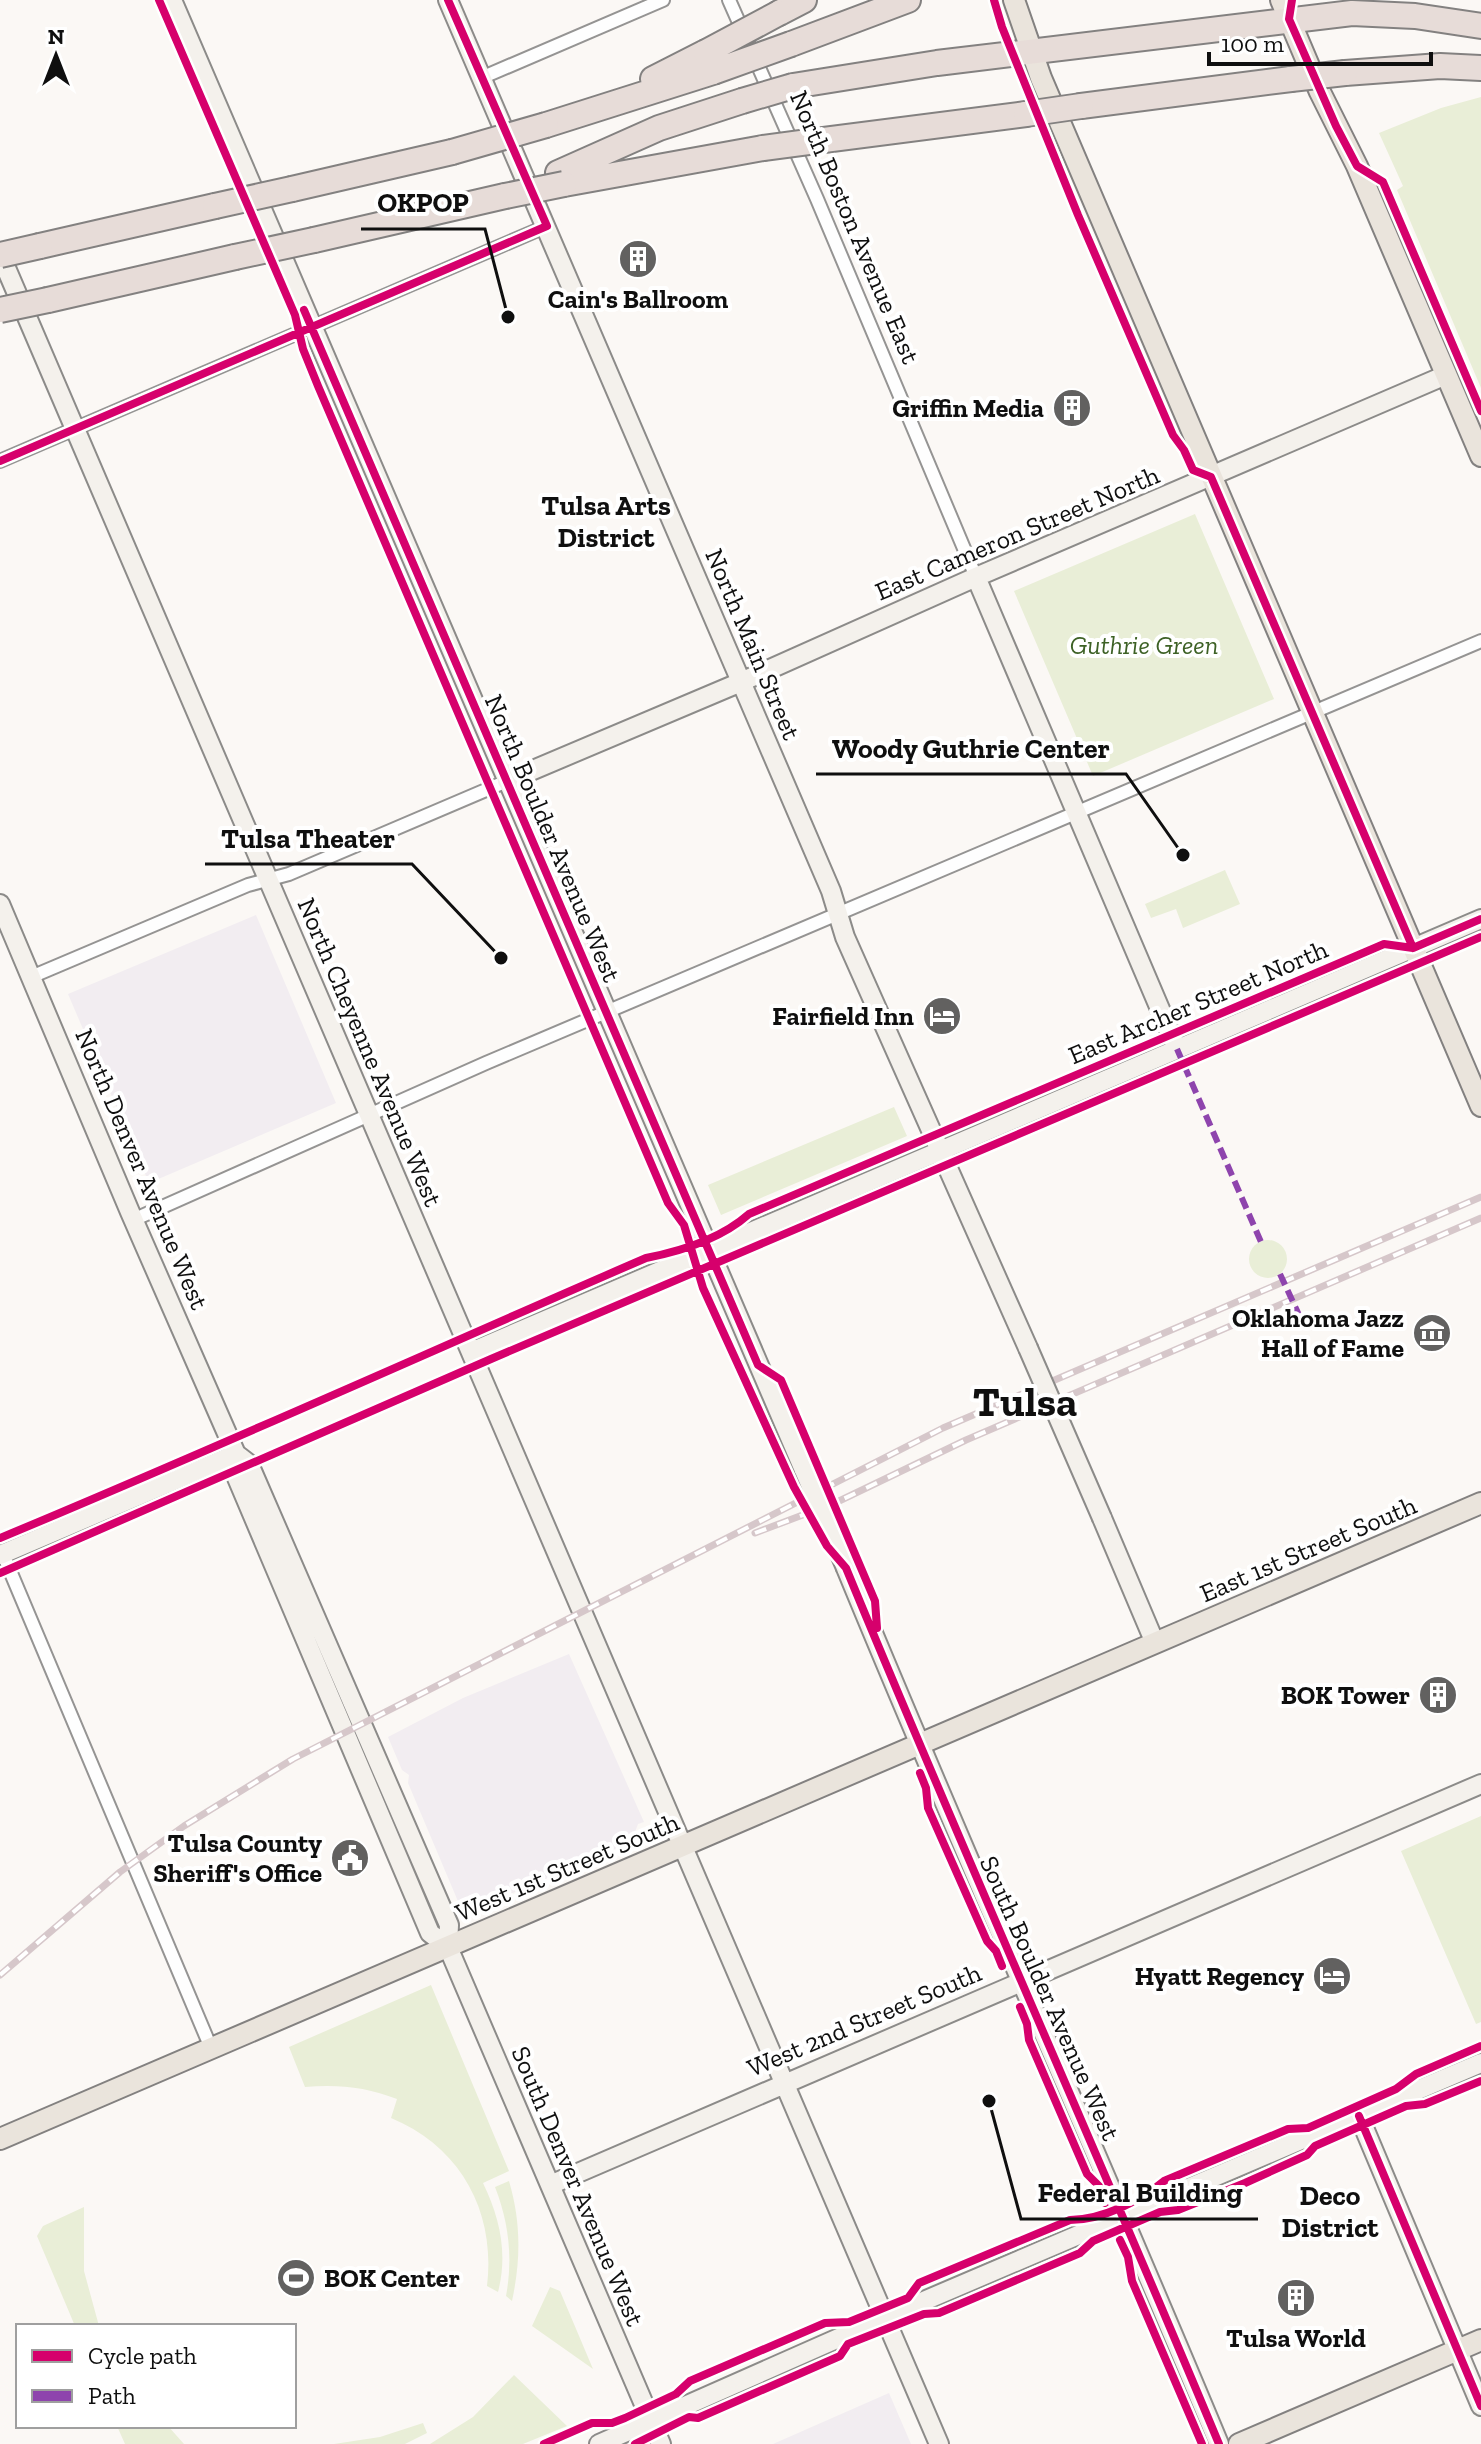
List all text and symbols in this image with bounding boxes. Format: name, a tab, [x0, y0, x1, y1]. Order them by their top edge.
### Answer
north arrow	[16, 16, 96, 96]
scale bar	[1209, 16, 1431, 66]
text: N	[48, 23, 65, 50]
text: 100 m	[1221, 29, 1284, 58]
street label: North Boston Avenue East	[783, 86, 927, 369]
callout: OKPOP	[361, 177, 485, 229]
text: OKPOP	[377, 186, 469, 219]
building icon: Cain's Ballroom	[617, 238, 659, 280]
place label: Cain's Ballroom	[548, 283, 729, 315]
building icon: Griffin Media	[1051, 387, 1093, 429]
place label: Griffin Media	[892, 392, 1044, 424]
street label: East Cameron Street North	[870, 458, 1164, 607]
district label: Tulsa Arts District	[541, 489, 671, 554]
street label: North Main Street	[698, 544, 808, 745]
park label: Guthrie Green	[1070, 629, 1218, 661]
street label: North Boulder Avenue West	[478, 689, 628, 987]
callout: Woody Guthrie Center	[816, 722, 1126, 774]
text: Woody Guthrie Center	[832, 732, 1110, 765]
callout: Tulsa Theater	[205, 812, 412, 864]
text: Tulsa Theater	[221, 822, 395, 855]
street label: North Cheyenne Avenue West	[290, 893, 450, 1211]
street label: East Archer Street North	[1064, 933, 1333, 1071]
hotel icon: Fairfield Inn	[921, 995, 963, 1037]
place label: Fairfield Inn	[772, 1000, 915, 1032]
street label: North Denver Avenue West	[68, 1024, 216, 1315]
place label: Oklahoma Jazz Hall of Fame	[1232, 1302, 1404, 1364]
museum icon: Oklahoma Jazz Hall of Fame	[1411, 1312, 1453, 1354]
district label: Tulsa	[973, 1376, 1077, 1427]
street label: East 1st Street South	[1195, 1489, 1421, 1609]
building icon: BOK Tower	[1417, 1674, 1459, 1716]
place label: BOK Tower	[1281, 1679, 1410, 1711]
street label: West 1st Street South	[450, 1805, 684, 1929]
place label: Tulsa County Sheriff's Office	[153, 1827, 322, 1889]
public building icon: Tulsa County Sheriff's Office	[329, 1837, 371, 1879]
street label: South Boulder Avenue West	[973, 1851, 1127, 2146]
hotel icon: Hyatt Regency	[1311, 1955, 1353, 1997]
street label: West 2nd Street South	[742, 1956, 986, 2084]
place label: Hyatt Regency	[1135, 1960, 1304, 1992]
street label: South Denver Avenue West	[504, 2041, 652, 2331]
callout: Federal Building	[1021, 2167, 1258, 2219]
text: Federal Building	[1037, 2176, 1243, 2209]
district label: Deco District	[1282, 2179, 1379, 2244]
sports icon: BOK Center	[275, 2257, 317, 2299]
place label: BOK Center	[324, 2262, 460, 2294]
building icon: Tulsa World	[1275, 2277, 1317, 2319]
place label: Tulsa World	[1226, 2322, 1366, 2354]
legend	[16, 2324, 296, 2428]
text: Cycle path	[88, 2341, 197, 2370]
text: Path	[88, 2381, 136, 2410]

